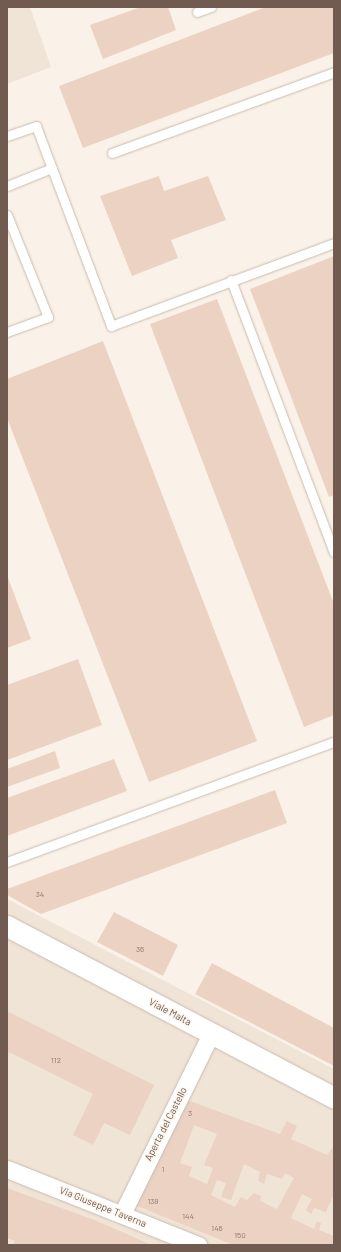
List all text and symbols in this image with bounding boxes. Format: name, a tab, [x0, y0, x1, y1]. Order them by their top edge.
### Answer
house number: 34	[36, 890, 44, 900]
house number: 36	[136, 945, 144, 955]
street label: Viale Malta	[147, 996, 193, 1028]
house number: 112	[51, 1056, 61, 1066]
street label: Aperta del Castello	[142, 1085, 190, 1163]
house number: 3	[188, 1109, 192, 1119]
house number: 1	[162, 1165, 164, 1175]
street label: Via Giuseppe Taverna	[58, 1184, 148, 1230]
house number: 138	[147, 1197, 159, 1207]
house number: 144	[182, 1212, 194, 1222]
house number: 146	[211, 1224, 223, 1234]
house number: 150	[234, 1231, 246, 1241]

